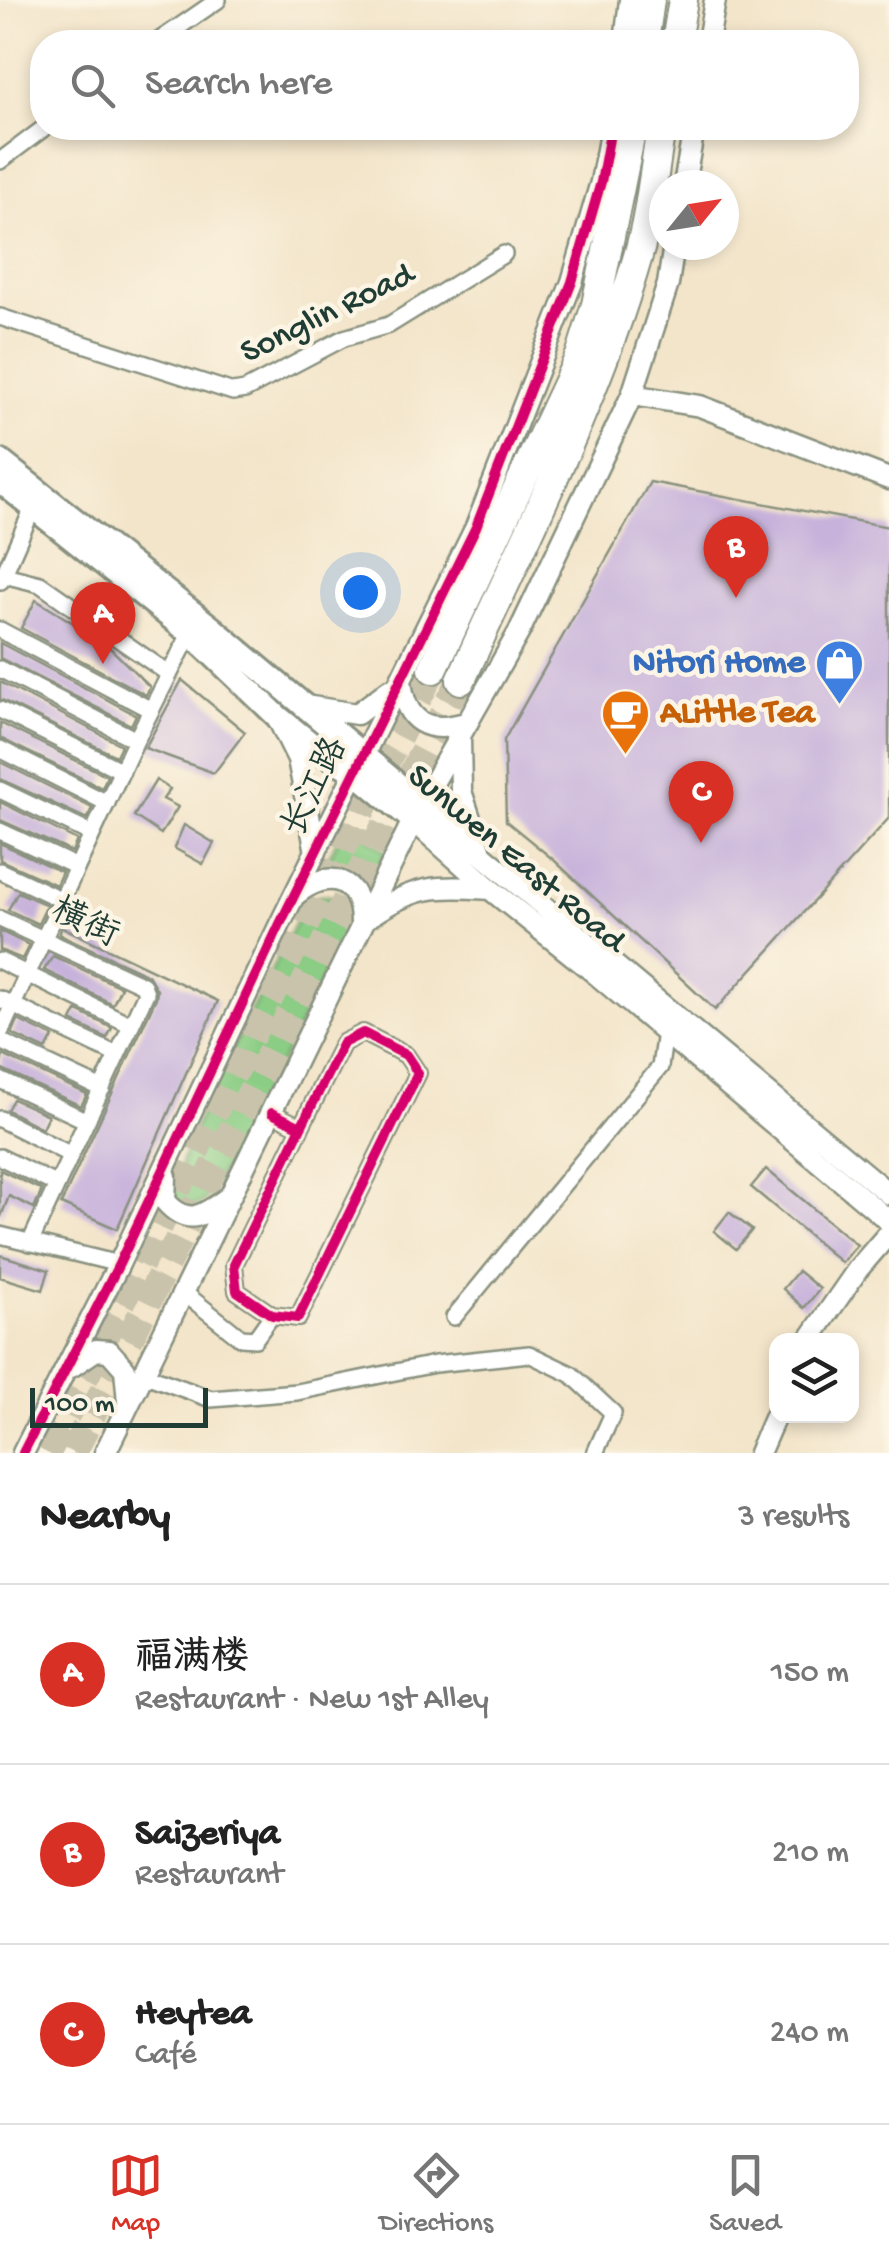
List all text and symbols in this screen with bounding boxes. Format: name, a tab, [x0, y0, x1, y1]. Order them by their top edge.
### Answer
search box	[30, 30, 859, 140]
icon: search	[65, 58, 120, 113]
text: Search here	[145, 63, 332, 107]
north arrow	[649, 170, 739, 260]
street label: Songlin Road	[235, 254, 424, 375]
pin: B	[704, 516, 768, 598]
your location	[335, 567, 386, 618]
pin: A	[70, 582, 136, 664]
shop icon: Nitori Home	[814, 638, 866, 706]
place label: Nitori Home	[633, 644, 806, 685]
cafe icon: ALittle Tea	[599, 688, 651, 756]
place label: ALittle Tea	[659, 694, 816, 735]
street label: 长江路	[274, 731, 358, 844]
street label: Sunwen East Road	[397, 757, 634, 965]
pin: C	[668, 760, 734, 843]
street label: 横街	[44, 890, 125, 958]
map controls	[769, 1333, 859, 1423]
button: layers	[769, 1333, 859, 1423]
scale bar	[30, 1383, 208, 1428]
text: 100 m	[45, 1389, 115, 1422]
text: Nearby	[40, 1494, 170, 1543]
text: 3 results	[738, 1499, 849, 1537]
text: 福满楼	[135, 1638, 249, 1682]
text: A	[63, 1655, 82, 1693]
text: 150 m	[771, 1655, 849, 1693]
text: Restaurant · New 1st Alley	[135, 1682, 489, 1720]
text: Saizeriya	[135, 1813, 280, 1857]
text: B	[64, 1835, 81, 1873]
text: 210 m	[772, 1835, 849, 1873]
text: Restaurant	[135, 1857, 283, 1895]
text: Heytea	[135, 1993, 251, 2037]
text: C	[64, 2015, 81, 2053]
text: 240 m	[770, 2015, 849, 2053]
text: Café	[135, 2037, 196, 2075]
tab: Map	[108, 2148, 163, 2241]
tab: Directions	[379, 2148, 493, 2241]
tab: Saved	[709, 2148, 781, 2241]

